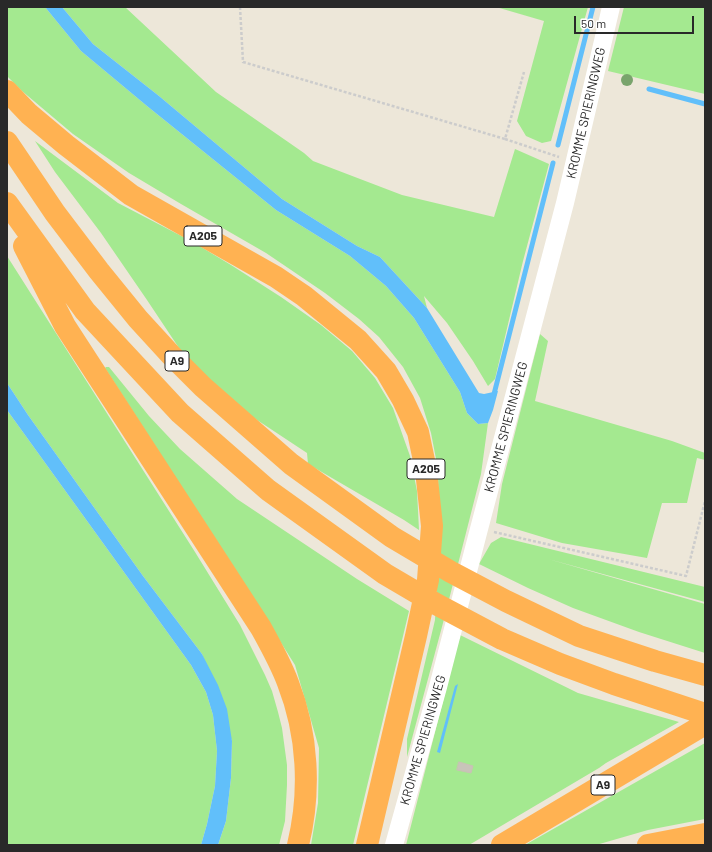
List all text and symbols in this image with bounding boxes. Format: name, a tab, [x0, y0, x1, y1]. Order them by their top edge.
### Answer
scale bar	[576, 8, 696, 34]
text: 50 m	[581, 16, 606, 30]
street label: KROMME SPIERINGWEG	[563, 46, 609, 180]
road number: A205	[184, 226, 222, 246]
road number: A9	[165, 351, 189, 371]
street label: KROMME SPIERINGWEG	[481, 360, 531, 494]
road number: A205	[407, 459, 445, 479]
street label: KROMME SPIERINGWEG	[397, 673, 449, 807]
road number: A9	[591, 775, 615, 795]

